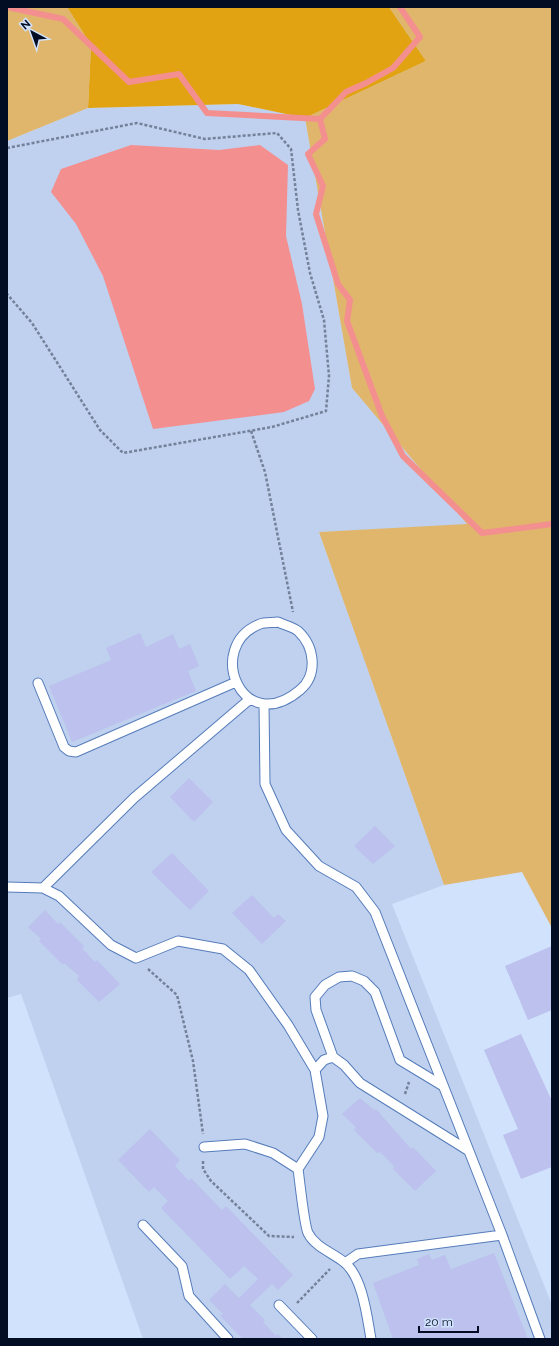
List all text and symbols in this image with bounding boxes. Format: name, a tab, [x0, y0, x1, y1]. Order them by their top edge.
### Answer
north arrow	[12, 12, 52, 52]
text: N	[18, 17, 33, 32]
scale bar	[419, 1308, 478, 1334]
text: 20 m	[425, 1315, 453, 1329]

